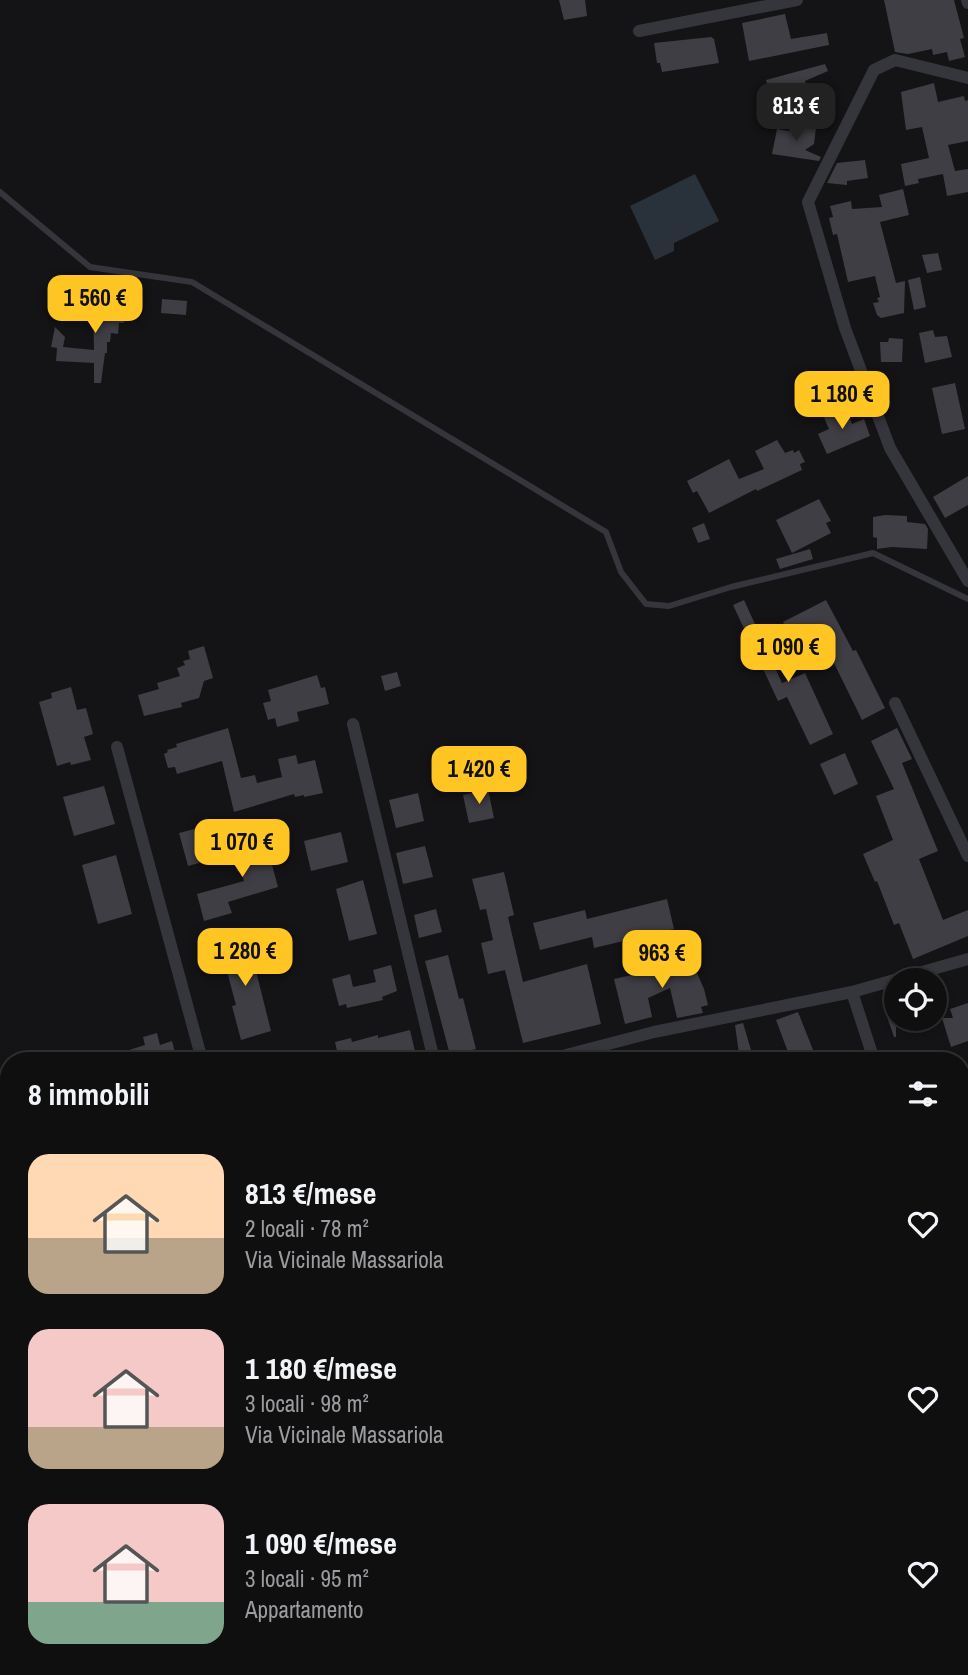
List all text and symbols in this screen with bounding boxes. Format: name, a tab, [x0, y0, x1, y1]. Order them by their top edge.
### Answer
pin: 813 €	[747, 83, 845, 143]
text: 813 €	[772, 90, 820, 121]
pin: 1 560 €	[30, 276, 160, 335]
text: 1 560 €	[64, 282, 126, 313]
pin: 1 180 €	[777, 372, 907, 431]
text: 1 180 €	[811, 378, 873, 409]
pin: 1 090 €	[723, 624, 853, 684]
text: 1 090 €	[757, 631, 819, 662]
pin: 1 420 €	[414, 746, 544, 806]
text: 1 420 €	[448, 753, 510, 784]
pin: 1 070 €	[177, 820, 307, 879]
text: 1 070 €	[211, 826, 273, 857]
pin: 1 280 €	[180, 928, 310, 988]
pin: 963 €	[613, 930, 711, 990]
text: 1 280 €	[214, 935, 276, 966]
text: 963 €	[638, 937, 686, 968]
map controls	[884, 968, 947, 1031]
button: locate	[884, 968, 947, 1031]
text: 8 immobili	[28, 1074, 150, 1114]
icon: filters	[904, 1075, 942, 1113]
text: 813 €/mese	[245, 1173, 376, 1213]
icon: home	[84, 1182, 168, 1266]
icon: heart	[904, 1205, 942, 1243]
text: 2 locali · 78 m²	[245, 1213, 369, 1244]
text: Via Vicinale Massariola	[245, 1244, 444, 1275]
text: 1 180 €/mese	[245, 1348, 397, 1388]
icon: home	[84, 1357, 168, 1441]
icon: heart	[904, 1380, 942, 1418]
text: 3 locali · 98 m²	[245, 1388, 369, 1419]
text: Via Vicinale Massariola	[245, 1419, 444, 1450]
text: 1 090 €/mese	[245, 1523, 397, 1563]
icon: home	[84, 1532, 168, 1616]
icon: heart	[904, 1555, 942, 1593]
text: 3 locali · 95 m²	[245, 1563, 369, 1594]
text: Appartamento	[245, 1594, 363, 1625]

